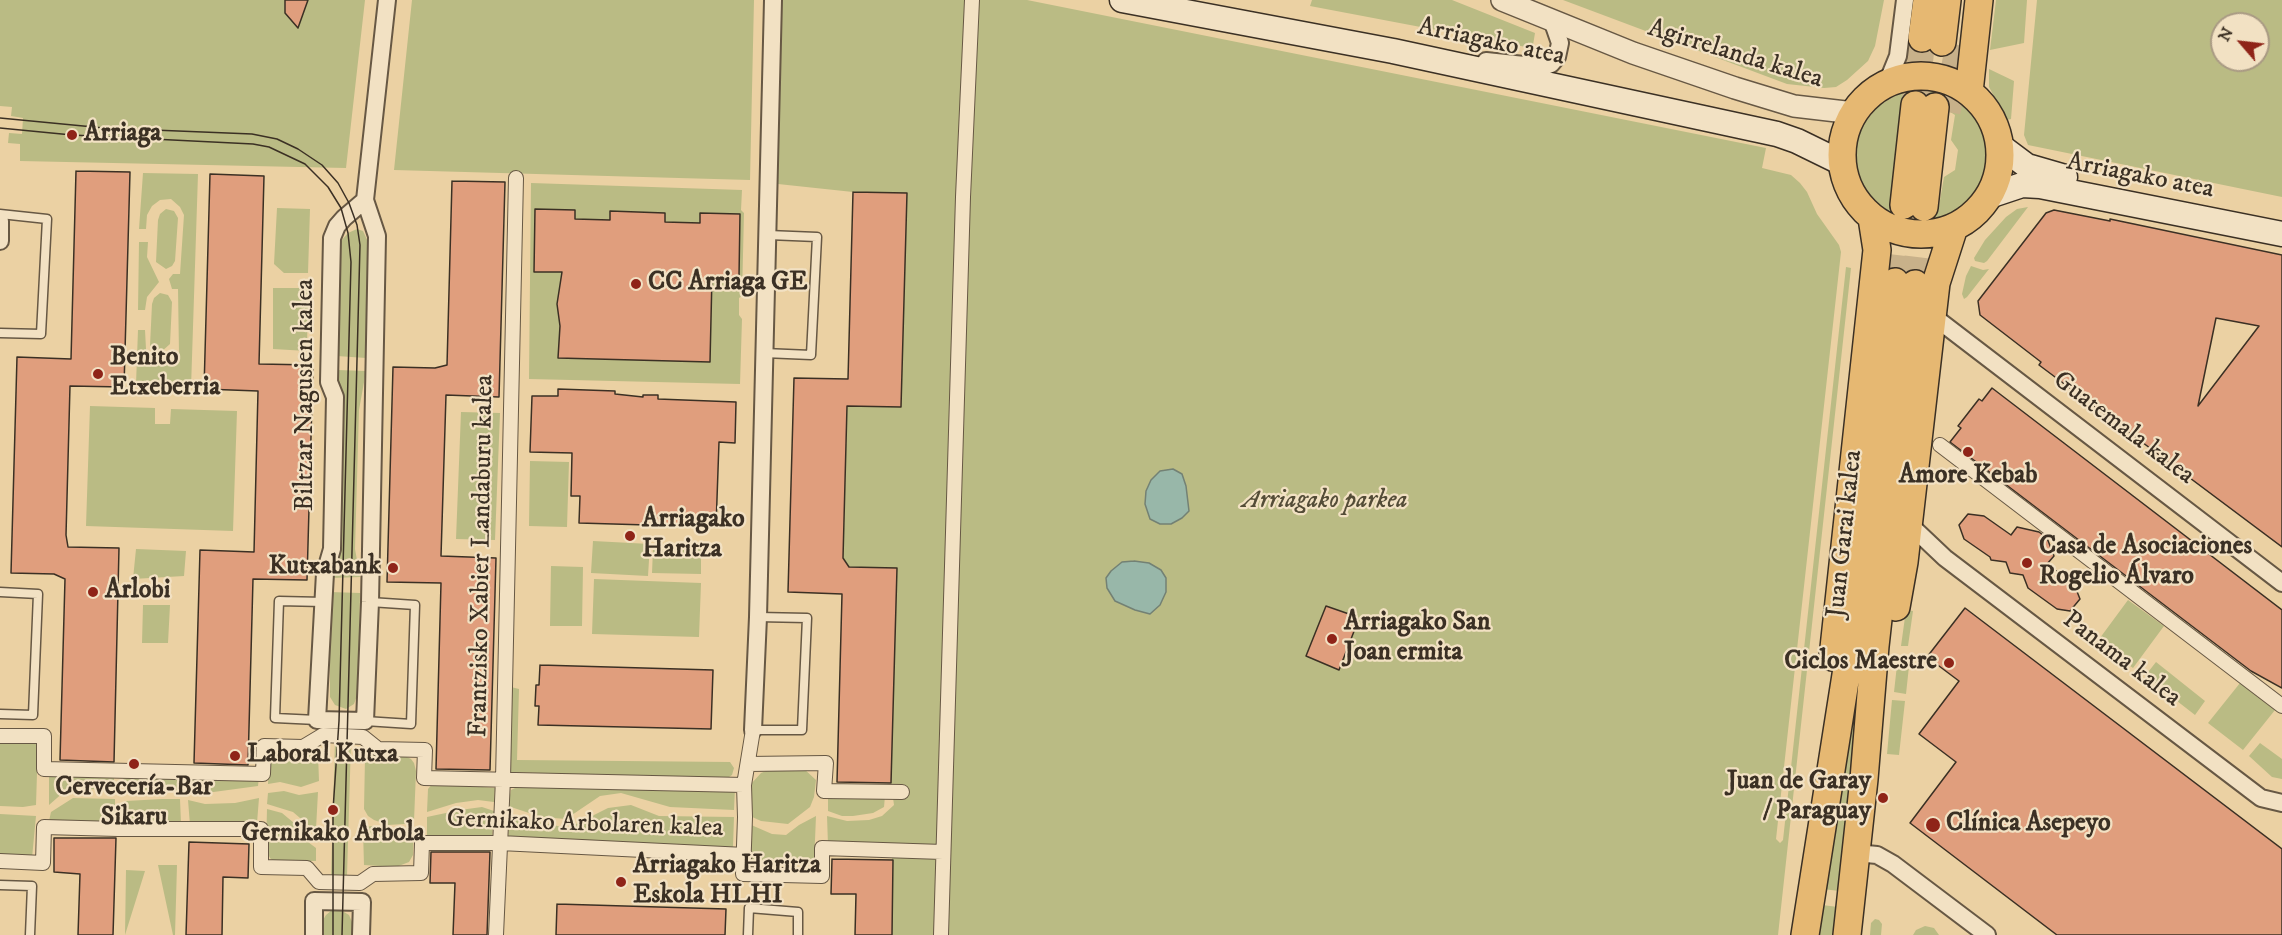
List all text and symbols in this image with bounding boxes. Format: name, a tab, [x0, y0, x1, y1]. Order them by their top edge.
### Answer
street label: Arriagako atea	[1415, 12, 1567, 74]
north arrow	[2210, 12, 2270, 72]
street label: Agirrelanda kalea	[1644, 14, 1826, 96]
text: N	[2214, 24, 2238, 45]
place label: Arriaga	[84, 119, 161, 151]
marker: Arriaga	[65, 128, 79, 142]
street label: Arriagako atea	[2064, 147, 2216, 207]
place label: CC Arriaga GE	[648, 268, 808, 300]
marker: CC Arriaga GE	[629, 277, 643, 291]
street label: Biltzar Nagusien kalea	[291, 279, 323, 511]
place label: Benito Etxeberria	[110, 343, 220, 404]
street label: Guatemala kalea	[2046, 366, 2200, 492]
marker: Benito Etxeberria	[91, 367, 105, 381]
street label: Frantzisko Xabier Landaburu kalea	[464, 374, 502, 738]
marker: Amore Kebab	[1961, 445, 1975, 459]
street label: Juan Garai kalea	[1822, 449, 1870, 619]
place label: Amore Kebab	[1899, 461, 2037, 493]
park label: Arriagako parkea	[1242, 486, 1408, 518]
place label: Arriagako Haritza	[642, 505, 745, 566]
marker: Arriagako Haritza	[623, 529, 637, 543]
place label: Casa de Asociaciones Rogelio Álvaro	[2039, 532, 2252, 594]
place label: Kutxabank	[269, 552, 381, 584]
marker: Casa de Asociaciones Rogelio Álvaro	[2020, 556, 2034, 570]
marker: Kutxabank	[386, 561, 400, 575]
place label: Arlobi	[105, 576, 170, 608]
marker: Arlobi	[86, 585, 100, 599]
street label: Panama kalea	[2056, 605, 2186, 715]
place label: Arriagako San Joan ermita	[1344, 608, 1490, 670]
marker: Arriagako San Joan ermita	[1325, 632, 1339, 646]
place label: Ciclos Maestre	[1784, 647, 1937, 679]
marker: Ciclos Maestre	[1942, 656, 1956, 670]
place label: Laboral Kutxa	[247, 740, 398, 772]
marker: Laboral Kutxa	[228, 749, 242, 763]
marker: Cervecería-Bar Sikaru	[127, 757, 141, 771]
place label: Juan de Garay / Paraguay	[1727, 767, 1871, 828]
place label: Cervecería-Bar Sikaru	[55, 773, 213, 834]
marker: Juan de Garay / Paraguay	[1876, 791, 1890, 805]
marker: Gernikako Arbola	[326, 803, 340, 817]
street label: Gernikako Arbolaren kalea	[446, 805, 724, 845]
place label: Clínica Asepeyo	[1946, 809, 2111, 841]
marker: Clínica Asepeyo	[1924, 816, 1942, 834]
place label: Gernikako Arbola	[241, 819, 425, 851]
place label: Arriagako Haritza Eskola HLHI	[633, 851, 821, 912]
marker: Arriagako Haritza Eskola HLHI	[614, 875, 628, 889]

